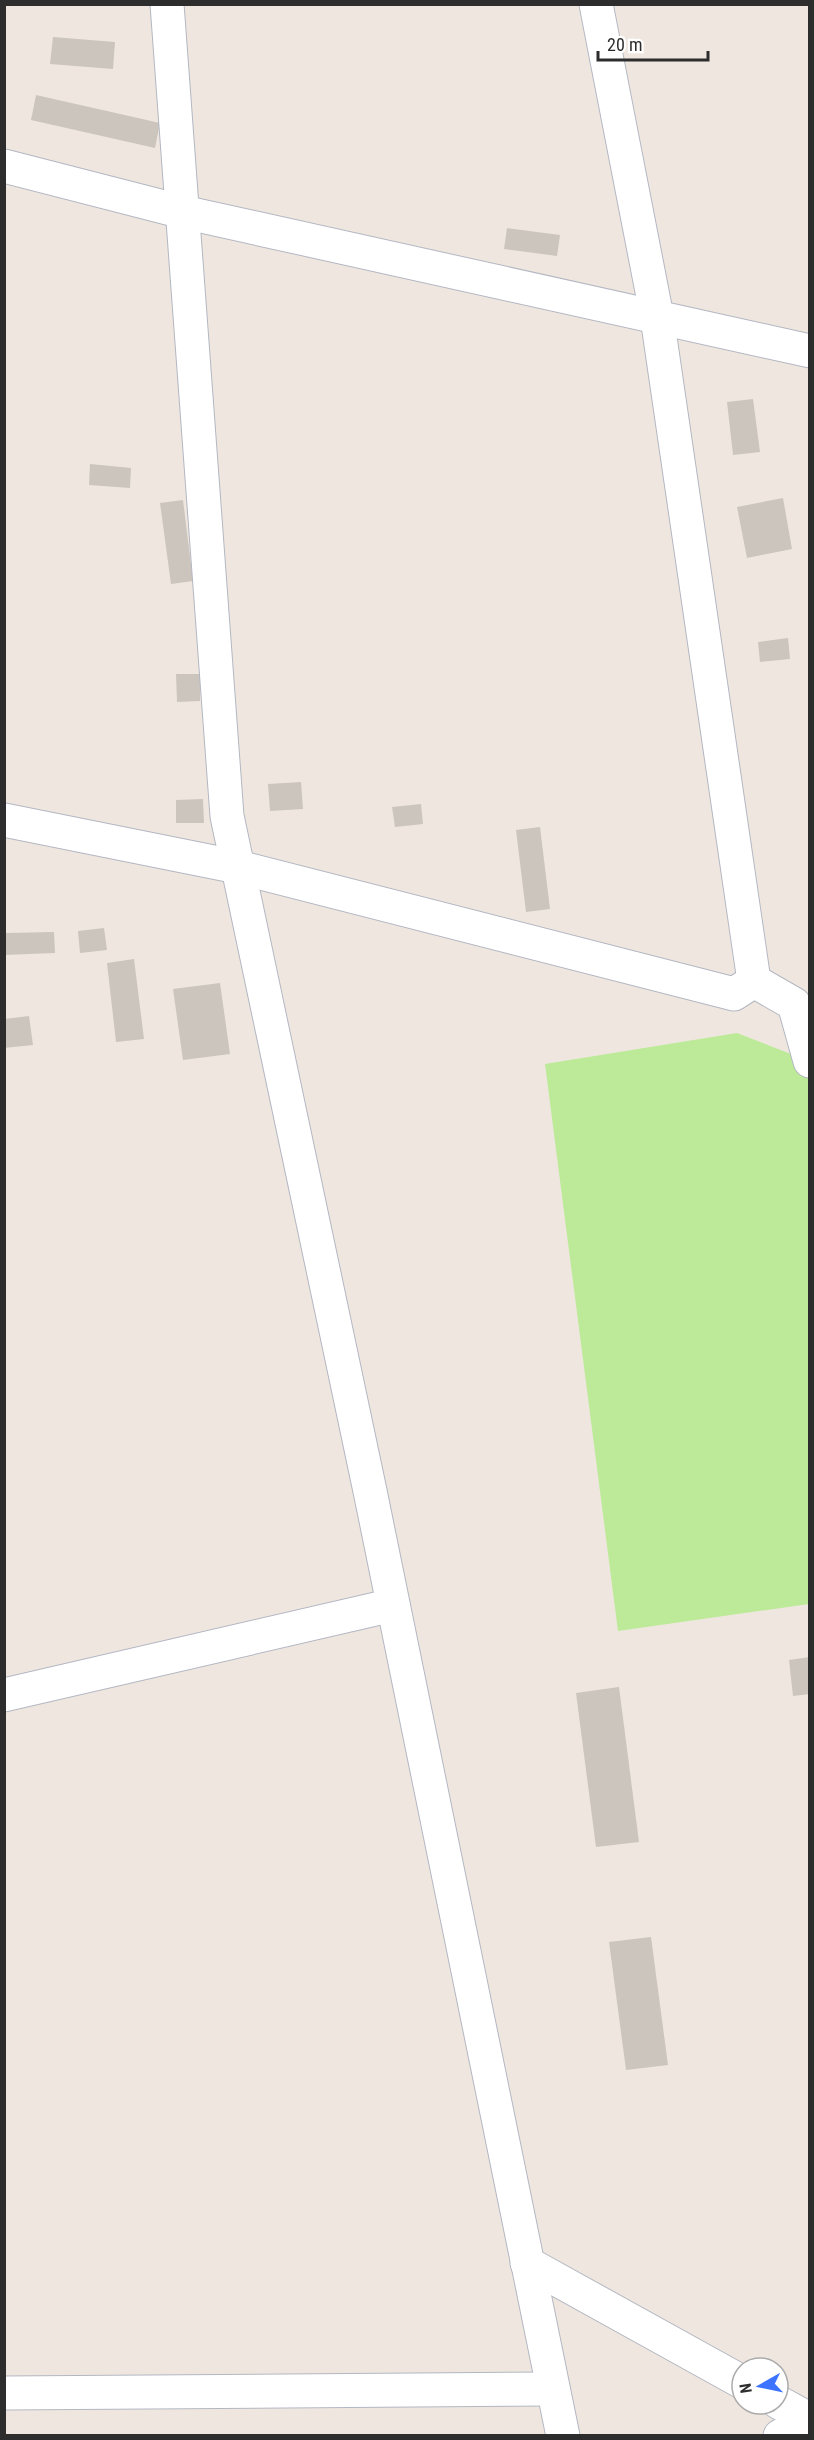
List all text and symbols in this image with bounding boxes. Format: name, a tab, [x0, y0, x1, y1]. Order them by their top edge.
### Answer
scale bar	[598, 24, 708, 62]
text: 20 m	[607, 34, 642, 55]
north arrow	[730, 2356, 790, 2416]
text: N	[736, 2382, 756, 2395]

